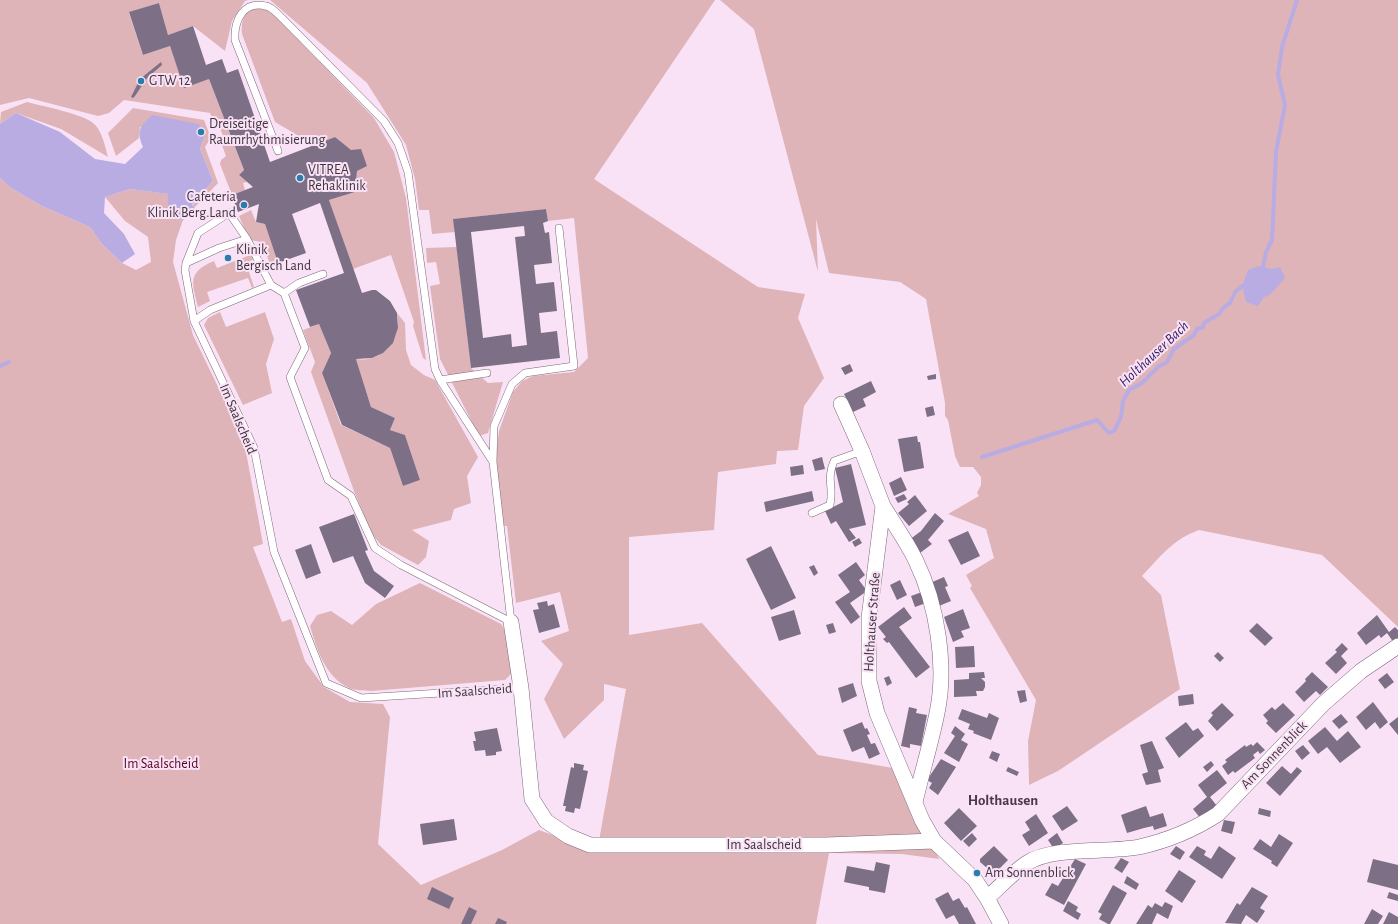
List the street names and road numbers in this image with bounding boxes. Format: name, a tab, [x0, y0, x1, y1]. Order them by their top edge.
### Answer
street label: Im Saalscheid	[216, 381, 260, 457]
street label: Holthauser Straße	[860, 572, 884, 672]
street label: Im Saalscheid	[437, 680, 513, 702]
street label: Am Sonnenblick	[1237, 717, 1311, 793]
street label: Im Saalscheid	[727, 837, 801, 853]

